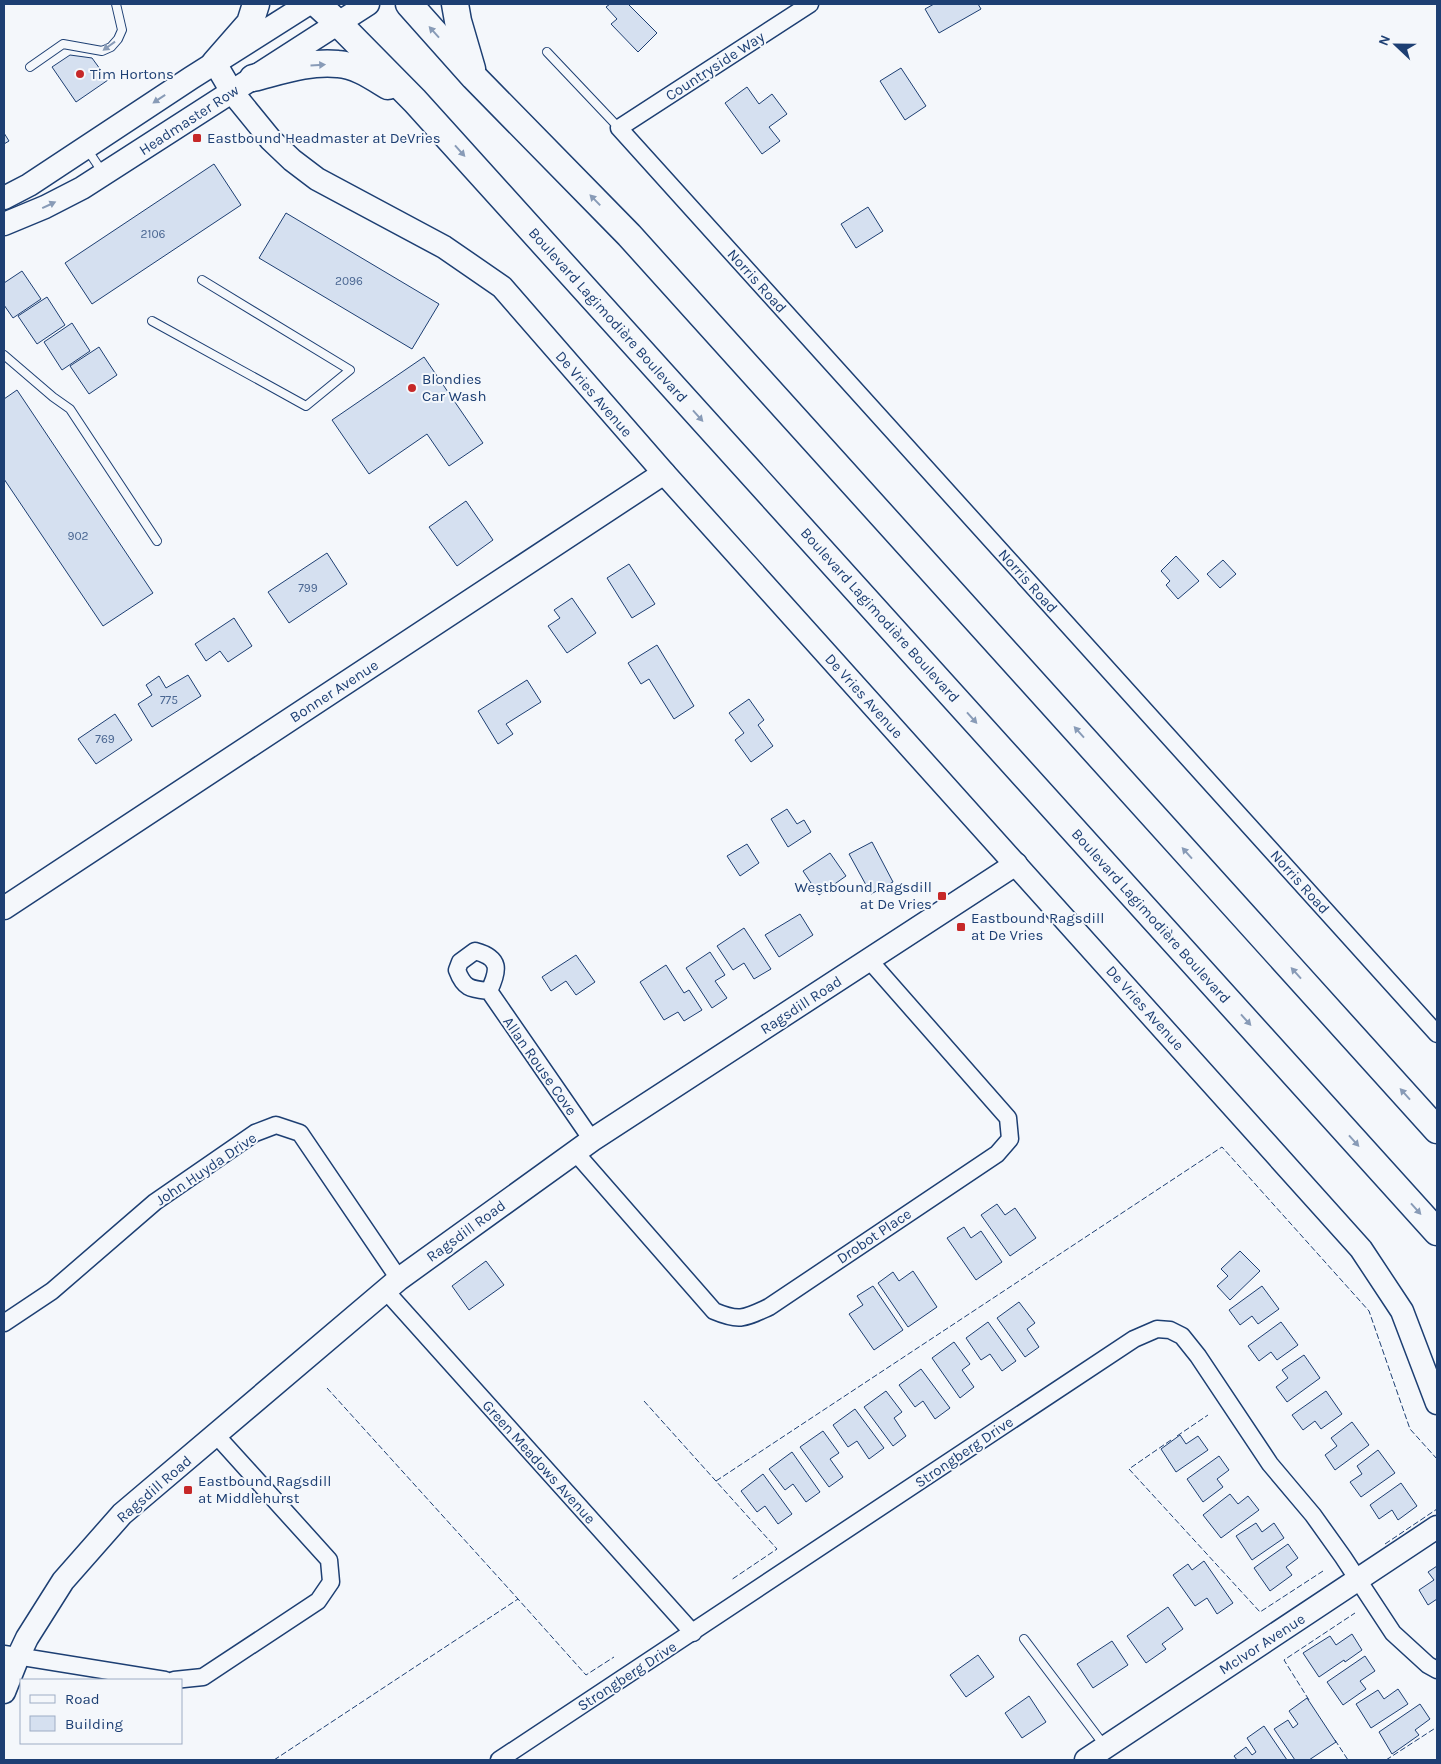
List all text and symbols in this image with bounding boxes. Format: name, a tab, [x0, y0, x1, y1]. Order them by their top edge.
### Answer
north arrow	[1371, 20, 1421, 70]
one-way arrow	[428, 27, 440, 39]
street label: Countryside Way	[662, 27, 768, 105]
text: N	[1375, 32, 1394, 48]
one-way arrow	[102, 41, 115, 51]
one-way arrow	[310, 60, 326, 68]
place label: Tim Hortons	[90, 65, 174, 83]
marker: Tim Hortons	[74, 68, 86, 80]
street label: Headmaster Row	[136, 81, 242, 159]
one-way arrow	[152, 94, 166, 104]
place label: Eastbound Headmaster at DeVries	[207, 129, 441, 147]
marker: Eastbound Headmaster at DeVries	[191, 132, 203, 144]
one-way arrow	[454, 144, 465, 157]
one-way arrow	[589, 194, 601, 206]
one-way arrow	[42, 201, 56, 209]
street label: Boulevard Lagimodière Boulevard	[525, 224, 691, 406]
house number: 2106	[141, 227, 166, 241]
street label: Norris Road	[724, 245, 790, 317]
house number: 2096	[335, 274, 363, 288]
street label: De Vries Avenue	[552, 347, 636, 441]
place label: Blondies Car Wash	[422, 370, 487, 405]
marker: Blondies Car Wash	[406, 382, 418, 394]
one-way arrow	[693, 410, 704, 423]
street label: Boulevard Lagimodière Boulevard	[797, 524, 963, 706]
house number: 902	[67, 529, 89, 543]
street label: Norris Road	[995, 545, 1061, 617]
house number: 799	[298, 581, 318, 595]
street label: De Vries Avenue	[821, 650, 907, 742]
street label: Bonner Avenue	[286, 656, 382, 726]
house number: 775	[160, 693, 178, 707]
one-way arrow	[967, 711, 978, 724]
one-way arrow	[1073, 725, 1084, 738]
house number: 769	[95, 732, 115, 746]
street label: Boulevard Lagimodière Boulevard	[1068, 825, 1234, 1007]
street label: Norris Road	[1267, 846, 1333, 918]
one-way arrow	[1181, 847, 1193, 859]
place label: Westbound Ragsdill at De Vries	[795, 878, 932, 913]
marker: Westbound Ragsdill at De Vries	[936, 890, 948, 902]
place label: Eastbound Ragsdill at De Vries	[971, 909, 1104, 944]
marker: Eastbound Ragsdill at De Vries	[955, 921, 967, 933]
street label: De Vries Avenue	[1102, 962, 1188, 1054]
one-way arrow	[1290, 968, 1302, 980]
street label: Ragsdill Road	[757, 972, 845, 1038]
street label: Allan Rouse Cove	[499, 1013, 581, 1119]
one-way arrow	[1240, 1014, 1251, 1027]
one-way arrow	[1399, 1088, 1410, 1101]
street label: John Huyda Drive	[152, 1129, 260, 1209]
one-way arrow	[1349, 1134, 1360, 1147]
street label: Ragsdill Road	[423, 1196, 509, 1266]
one-way arrow	[1410, 1202, 1422, 1214]
street label: Drobot Place	[833, 1204, 915, 1268]
street label: Green Meadows Avenue	[479, 1396, 599, 1528]
street label: Strongberg Drive	[911, 1412, 1017, 1492]
street label: Ragsdill Road	[113, 1451, 195, 1527]
place label: Eastbound Ragsdill at Middlehurst	[198, 1472, 331, 1507]
marker: Eastbound Ragsdill at Middlehurst	[182, 1484, 194, 1496]
street label: McIvor Avenue	[1216, 1610, 1308, 1678]
street label: Strongberg Drive	[574, 1637, 680, 1715]
legend	[20, 1679, 182, 1744]
text: Road	[65, 1690, 100, 1708]
text: Building	[65, 1715, 123, 1733]

